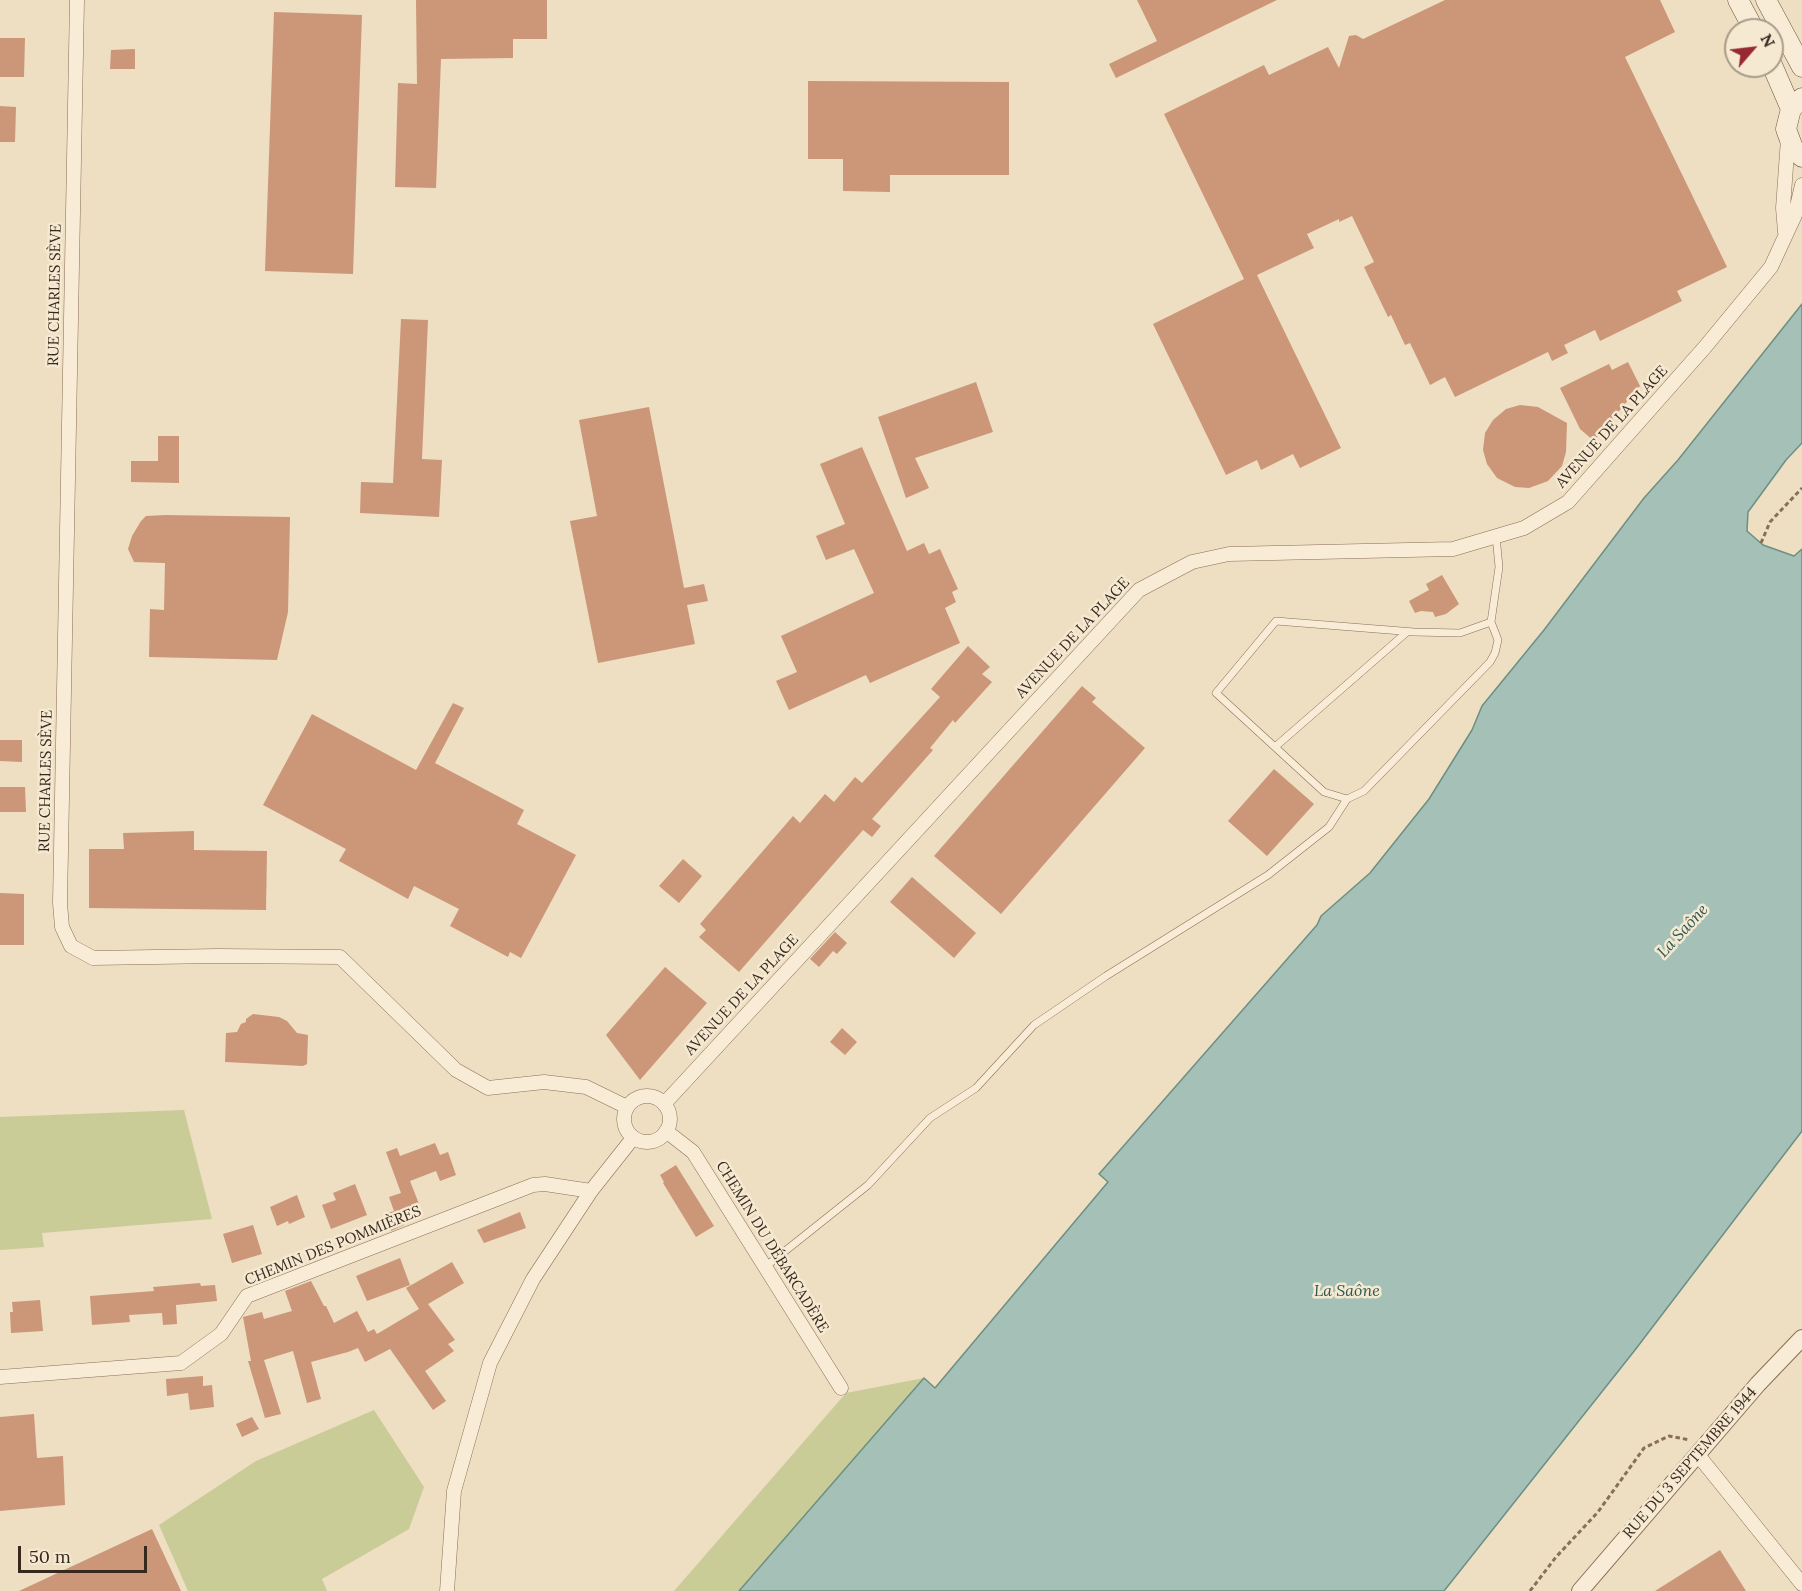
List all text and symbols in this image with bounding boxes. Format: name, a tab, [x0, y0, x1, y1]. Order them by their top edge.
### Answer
north arrow	[1724, 18, 1784, 78]
text: N	[1756, 30, 1780, 51]
street label: RUE CHARLES SÈVE	[45, 224, 65, 366]
street label: AVENUE DE LA PLAGE	[1552, 362, 1672, 492]
street label: AVENUE DE LA PLAGE	[1012, 574, 1134, 702]
street label: RUE CHARLES SÈVE	[36, 710, 56, 852]
water label: La Saône	[1654, 900, 1712, 962]
street label: AVENUE DE LA PLAGE	[681, 931, 803, 1059]
street label: CHEMIN DU DÉBARCADÈRE	[712, 1158, 832, 1336]
street label: CHEMIN DES POMMIÈRES	[242, 1202, 424, 1290]
water label: La Saône	[1314, 1281, 1380, 1301]
street label: RUE DU 3 SEPTEMBRE 1944	[1619, 1384, 1761, 1542]
scale bar	[21, 1534, 150, 1572]
text: 50 m	[29, 1545, 71, 1568]

